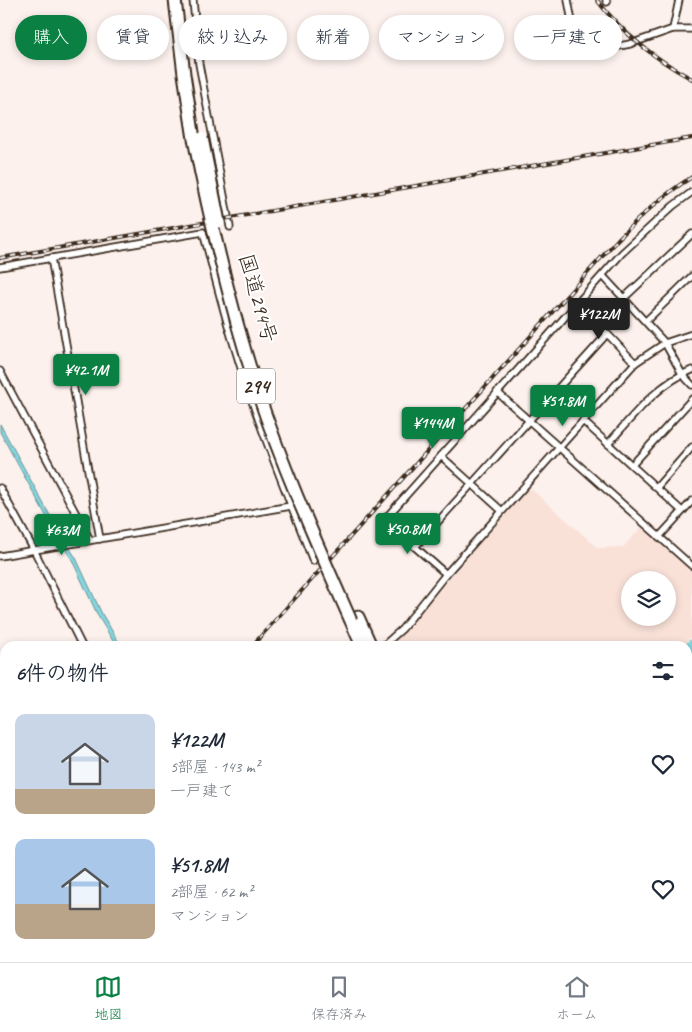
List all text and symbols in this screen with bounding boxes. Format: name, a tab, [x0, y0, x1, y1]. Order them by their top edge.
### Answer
chip: 購入	[15, 15, 87, 60]
chip: 賃貸	[97, 15, 169, 60]
chip: 絞り込み	[179, 15, 287, 60]
chip: 新着	[297, 15, 369, 60]
chip: マンション	[379, 15, 504, 60]
chip: 一戸建て	[514, 15, 622, 60]
street label: 国道294号	[233, 251, 283, 345]
pin: ¥122M	[564, 298, 634, 340]
text: ¥122M	[579, 304, 619, 324]
pin: ¥42.1M	[45, 354, 127, 396]
text: ¥42.1M	[64, 360, 108, 380]
road number: 294	[237, 368, 275, 404]
pin: ¥51.8M	[522, 384, 604, 427]
text: ¥51.8M	[541, 391, 585, 411]
pin: ¥144M	[398, 406, 468, 449]
text: ¥144M	[413, 413, 453, 433]
pin: ¥50.8M	[367, 512, 449, 555]
pin: ¥63M	[32, 514, 92, 556]
text: ¥50.8M	[386, 519, 430, 539]
text: ¥63M	[45, 520, 79, 540]
map controls	[621, 571, 676, 626]
button: layers	[621, 571, 676, 626]
icon: filters	[649, 657, 677, 685]
text: 6件の物件	[15, 660, 109, 686]
text: ¥122M	[170, 727, 223, 753]
icon: home	[55, 734, 115, 794]
icon: heart	[649, 750, 677, 778]
text: 5部屋 · 143 m²	[170, 757, 260, 777]
text: 一戸建て	[170, 781, 234, 801]
text: ¥51.8M	[170, 852, 227, 878]
icon: home	[55, 859, 115, 919]
icon: heart	[649, 875, 677, 903]
text: 2部屋 · 62 m²	[170, 882, 252, 902]
text: マンション	[170, 906, 249, 926]
tab: 地図	[94, 973, 122, 1023]
tab: 保存済み	[311, 973, 367, 1023]
tab: ホーム	[556, 973, 598, 1023]

